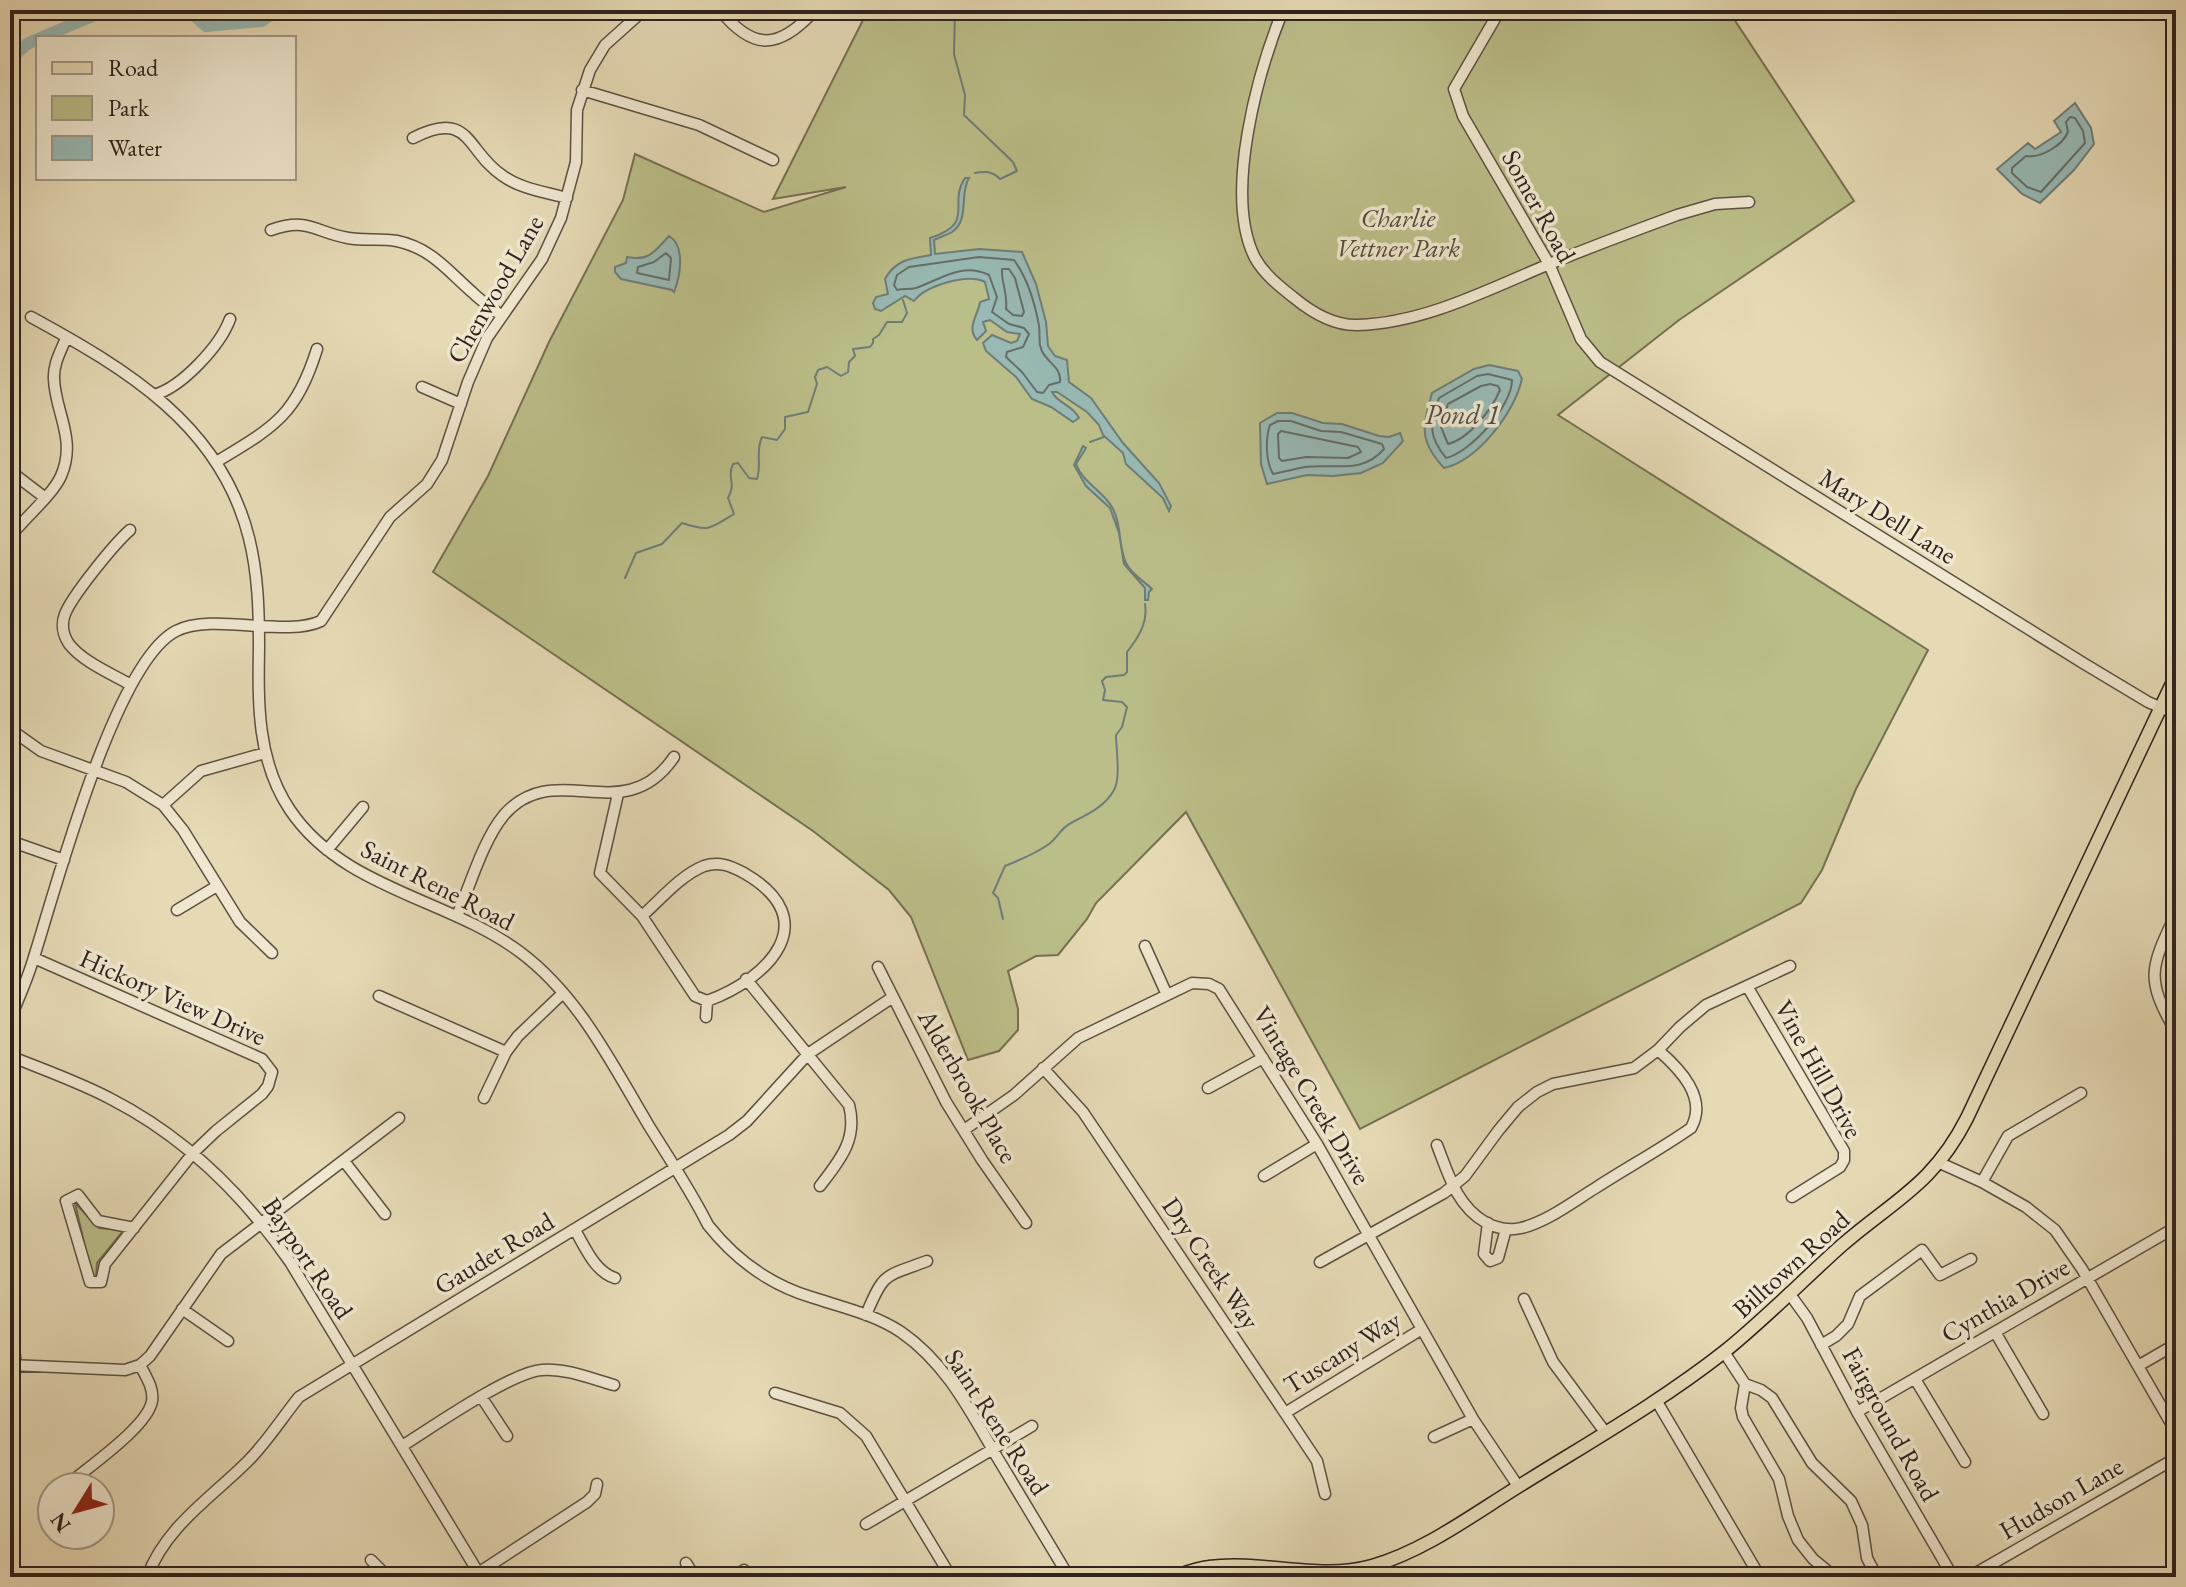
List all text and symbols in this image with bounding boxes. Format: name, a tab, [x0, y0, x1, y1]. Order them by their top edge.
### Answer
legend	[36, 36, 296, 180]
text: Road	[108, 52, 159, 83]
text: Park	[108, 92, 150, 123]
text: Water	[108, 132, 162, 163]
street label: Somer Road	[1494, 144, 1584, 269]
park label: Charlie Vettner Park	[1336, 201, 1460, 265]
street label: Chenwood Lane	[439, 209, 551, 369]
water label: Pond 1	[1425, 396, 1499, 432]
street label: Mary Dell Lane	[1813, 460, 1963, 572]
street label: Saint Rene Road	[355, 832, 521, 939]
street label: Hickory View Drive	[75, 941, 271, 1053]
street label: Vine Hill Drive	[1767, 994, 1871, 1144]
street label: Vintage Creek Drive	[1245, 1000, 1379, 1190]
street label: Alderbrook Place	[910, 1002, 1026, 1169]
street label: Dry Creek Way	[1154, 1190, 1268, 1336]
street label: Bayport Road	[255, 1191, 362, 1326]
street label: Billtown Road	[1725, 1202, 1857, 1325]
street label: Gaudet Road	[428, 1203, 561, 1302]
street label: Cynthia Drive	[1935, 1250, 2075, 1350]
street label: Tuscany Way	[1277, 1302, 1408, 1401]
street label: Fairground Road	[1835, 1341, 1948, 1508]
street label: Saint Rene Road	[937, 1342, 1057, 1502]
street label: Hudson Lane	[1993, 1449, 2129, 1547]
north arrow	[36, 1471, 116, 1551]
text: N	[43, 1507, 77, 1539]

